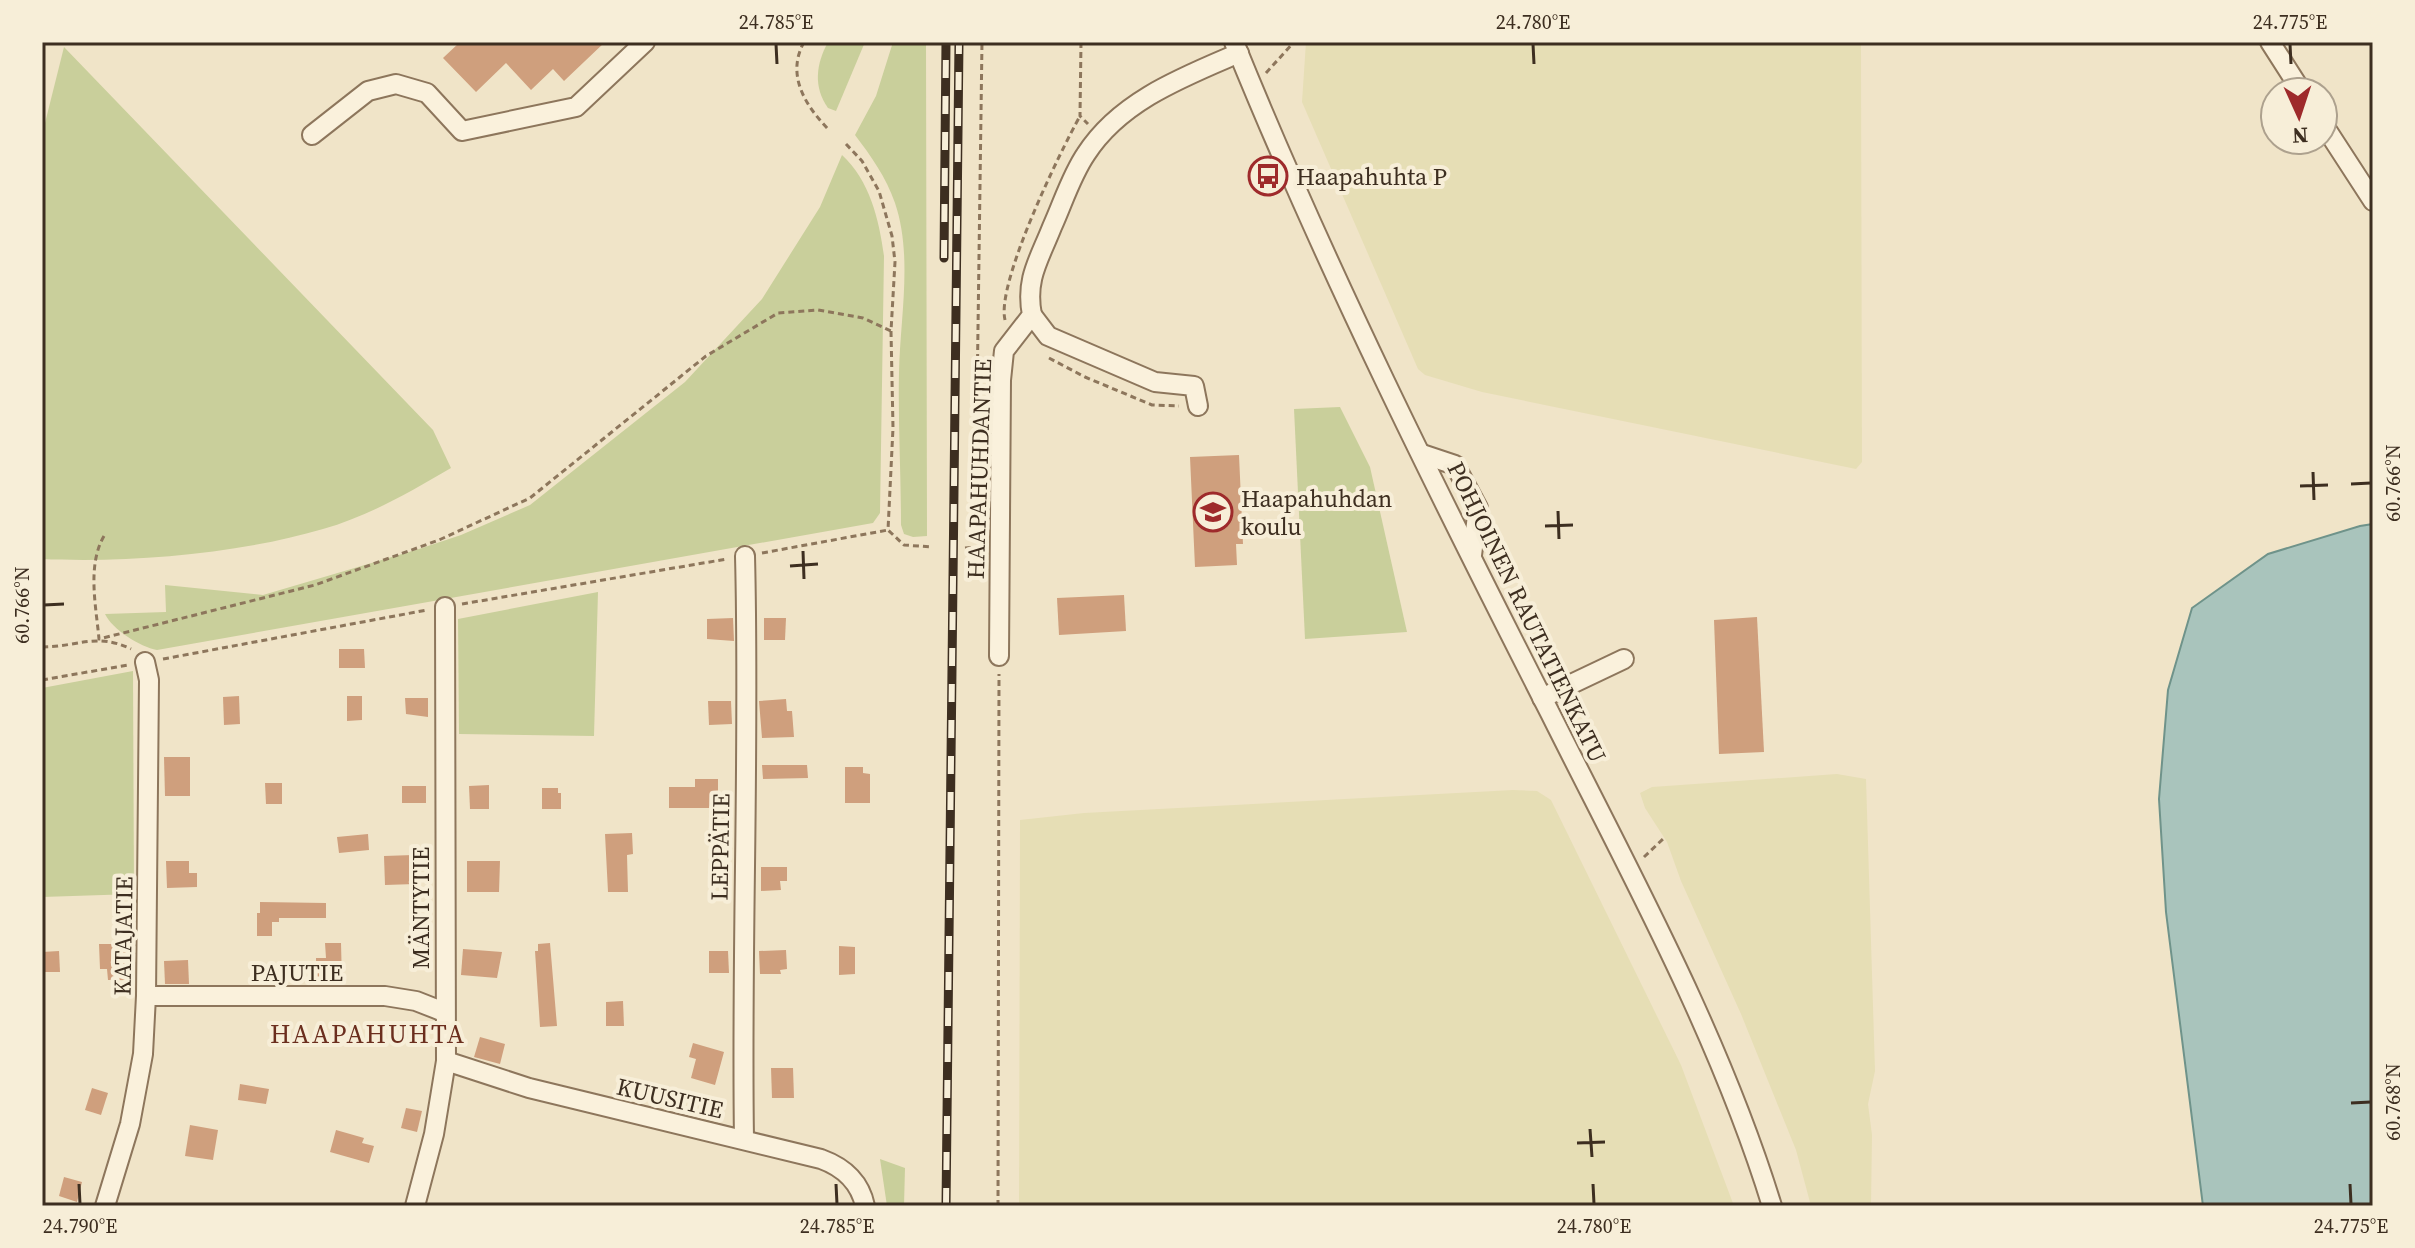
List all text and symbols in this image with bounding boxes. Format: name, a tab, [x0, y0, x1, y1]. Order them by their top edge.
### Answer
text: 24.785°E	[739, 8, 813, 36]
text: 24.780°E	[1496, 8, 1570, 36]
text: 24.775°E	[2253, 8, 2327, 36]
north arrow	[2259, 76, 2339, 156]
text: N	[2291, 121, 2309, 151]
bus stop icon: Haapahuhta P	[1247, 155, 1289, 197]
place label: Haapahuhta P	[1296, 160, 1447, 193]
street label: HAAPAHUHDANTIE	[959, 358, 999, 580]
text: 60.766°N	[2379, 444, 2407, 522]
street label: POHJOINEN RAUTATIENKATU	[1440, 456, 1614, 768]
place label: Haapahuhdan koulu	[1241, 482, 1392, 543]
school or university icon: Haapahuhdan koulu	[1192, 491, 1234, 533]
text: 60.766°N	[8, 566, 36, 644]
street label: LEPPÄTIE	[703, 793, 737, 901]
street label: MÄNTYTIE	[404, 847, 437, 969]
street label: KATAJATIE	[105, 876, 141, 996]
street label: PAJUTIE	[251, 956, 343, 989]
district label: HAAPAHUHTA	[270, 1016, 466, 1052]
text: 60.768°N	[2379, 1063, 2407, 1141]
street label: KUUSITIE	[613, 1070, 727, 1126]
text: 24.790°E	[43, 1212, 117, 1240]
text: 24.785°E	[800, 1212, 874, 1240]
text: 24.780°E	[1557, 1212, 1631, 1240]
text: 24.775°E	[2314, 1212, 2388, 1240]

